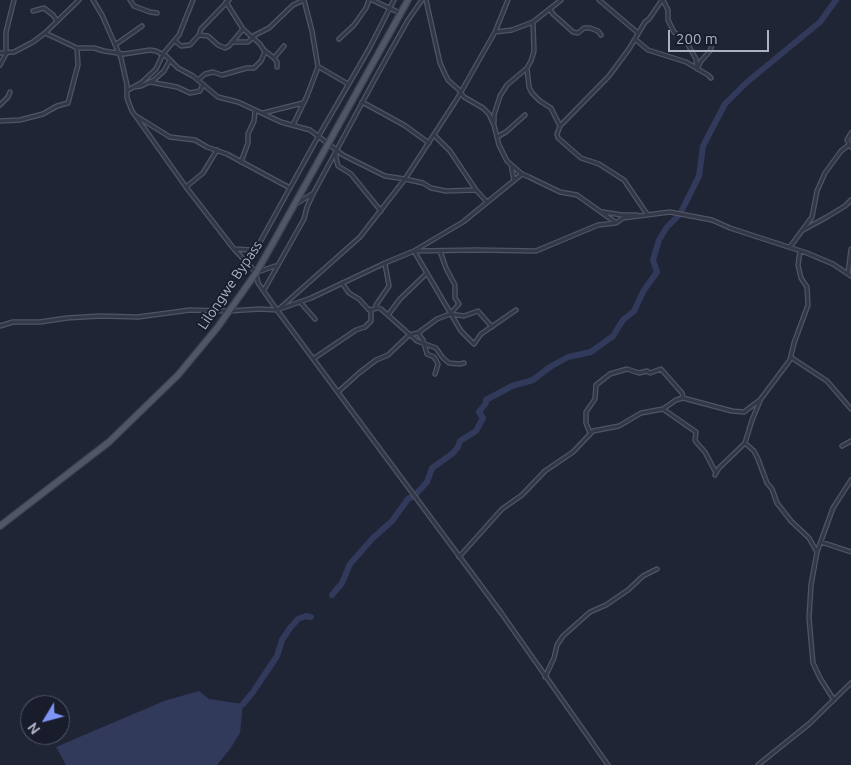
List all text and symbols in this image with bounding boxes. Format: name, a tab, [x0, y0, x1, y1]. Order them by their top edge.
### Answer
scale bar	[671, 20, 772, 52]
text: 200 m	[676, 30, 718, 47]
street label: Lilongwe Bypass	[194, 237, 266, 333]
north arrow	[20, 695, 70, 745]
text: N	[24, 719, 43, 737]

